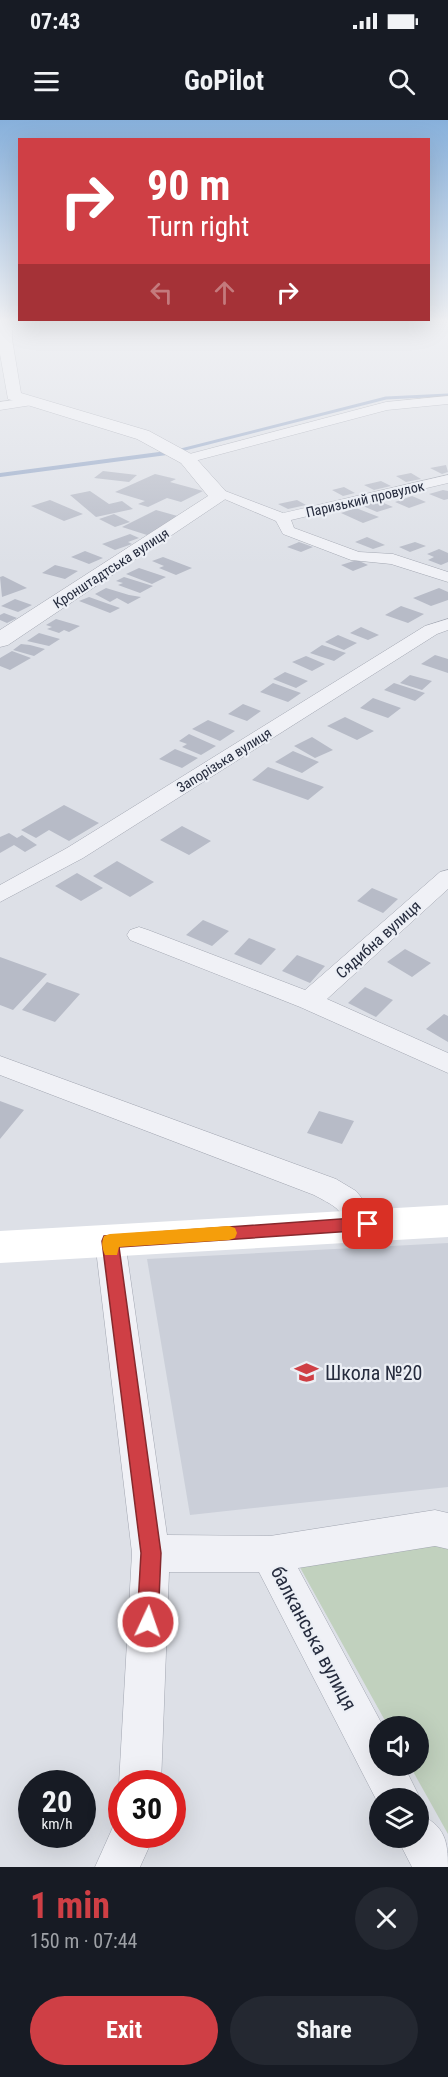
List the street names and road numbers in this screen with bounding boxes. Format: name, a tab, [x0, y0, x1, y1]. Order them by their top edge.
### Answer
street label: Паризький провулок	[304, 478, 426, 520]
street label: Кронштадтська вулиця	[50, 525, 172, 611]
street label: Запорізька вулиця	[174, 724, 274, 796]
street label: Сядибна вулиця	[332, 896, 425, 982]
street label: балканська вулиця	[266, 1562, 362, 1714]

